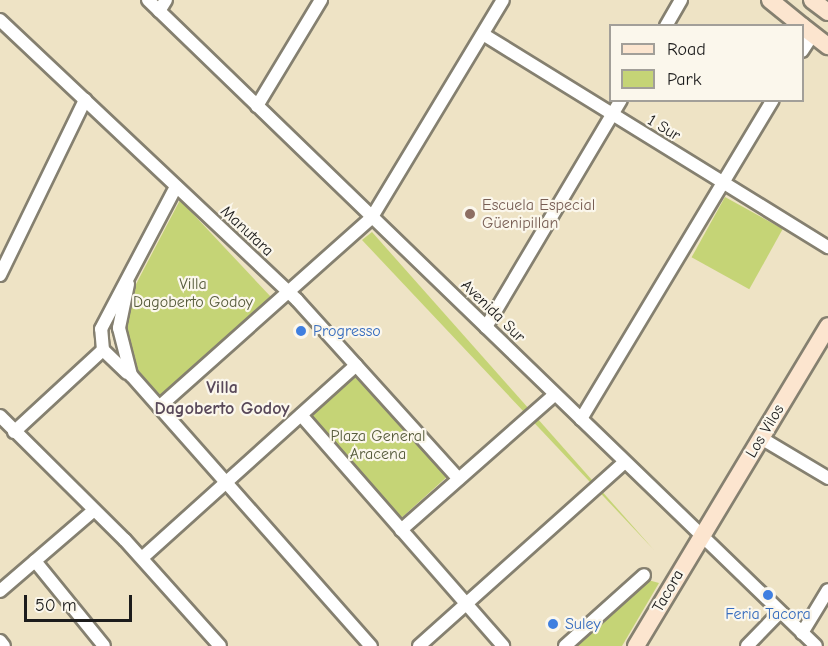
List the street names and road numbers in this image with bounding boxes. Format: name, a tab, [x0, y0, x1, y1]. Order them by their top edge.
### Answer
street label: 1 Sur	[644, 111, 684, 145]
street label: Manutara	[217, 202, 277, 260]
street label: Avenida Sur	[457, 276, 529, 346]
street label: Los Vilos	[742, 401, 788, 461]
street label: Tacora	[648, 566, 688, 616]

